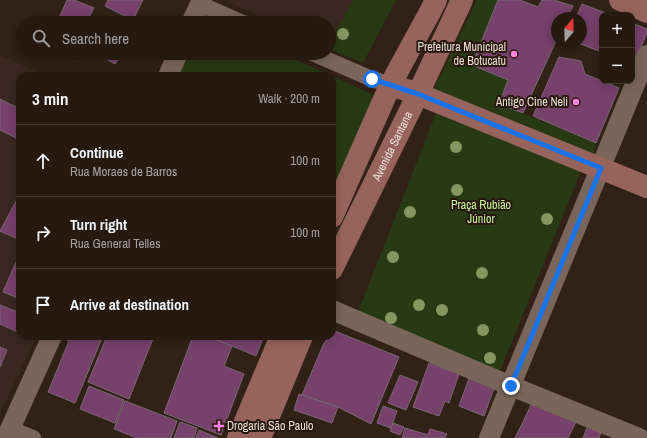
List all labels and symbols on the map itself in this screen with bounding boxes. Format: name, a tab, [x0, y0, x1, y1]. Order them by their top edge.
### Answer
north arrow	[551, 12, 587, 48]
place label: Prefeitura Municipal de Botucatu	[417, 39, 506, 69]
marker: Prefeitura Municipal de Botucatu	[509, 49, 519, 59]
route start	[363, 70, 381, 88]
place label: Antigo Cine Neli	[495, 94, 568, 110]
marker: Antigo Cine Neli	[571, 97, 581, 107]
street label: Avenida Santana	[368, 108, 416, 184]
park label: Praça Rubião Júnior	[451, 197, 511, 227]
route end	[502, 377, 520, 395]
place label: Drogaria São Paulo	[227, 418, 313, 434]
marker: Drogaria São Paulo	[214, 421, 224, 431]

